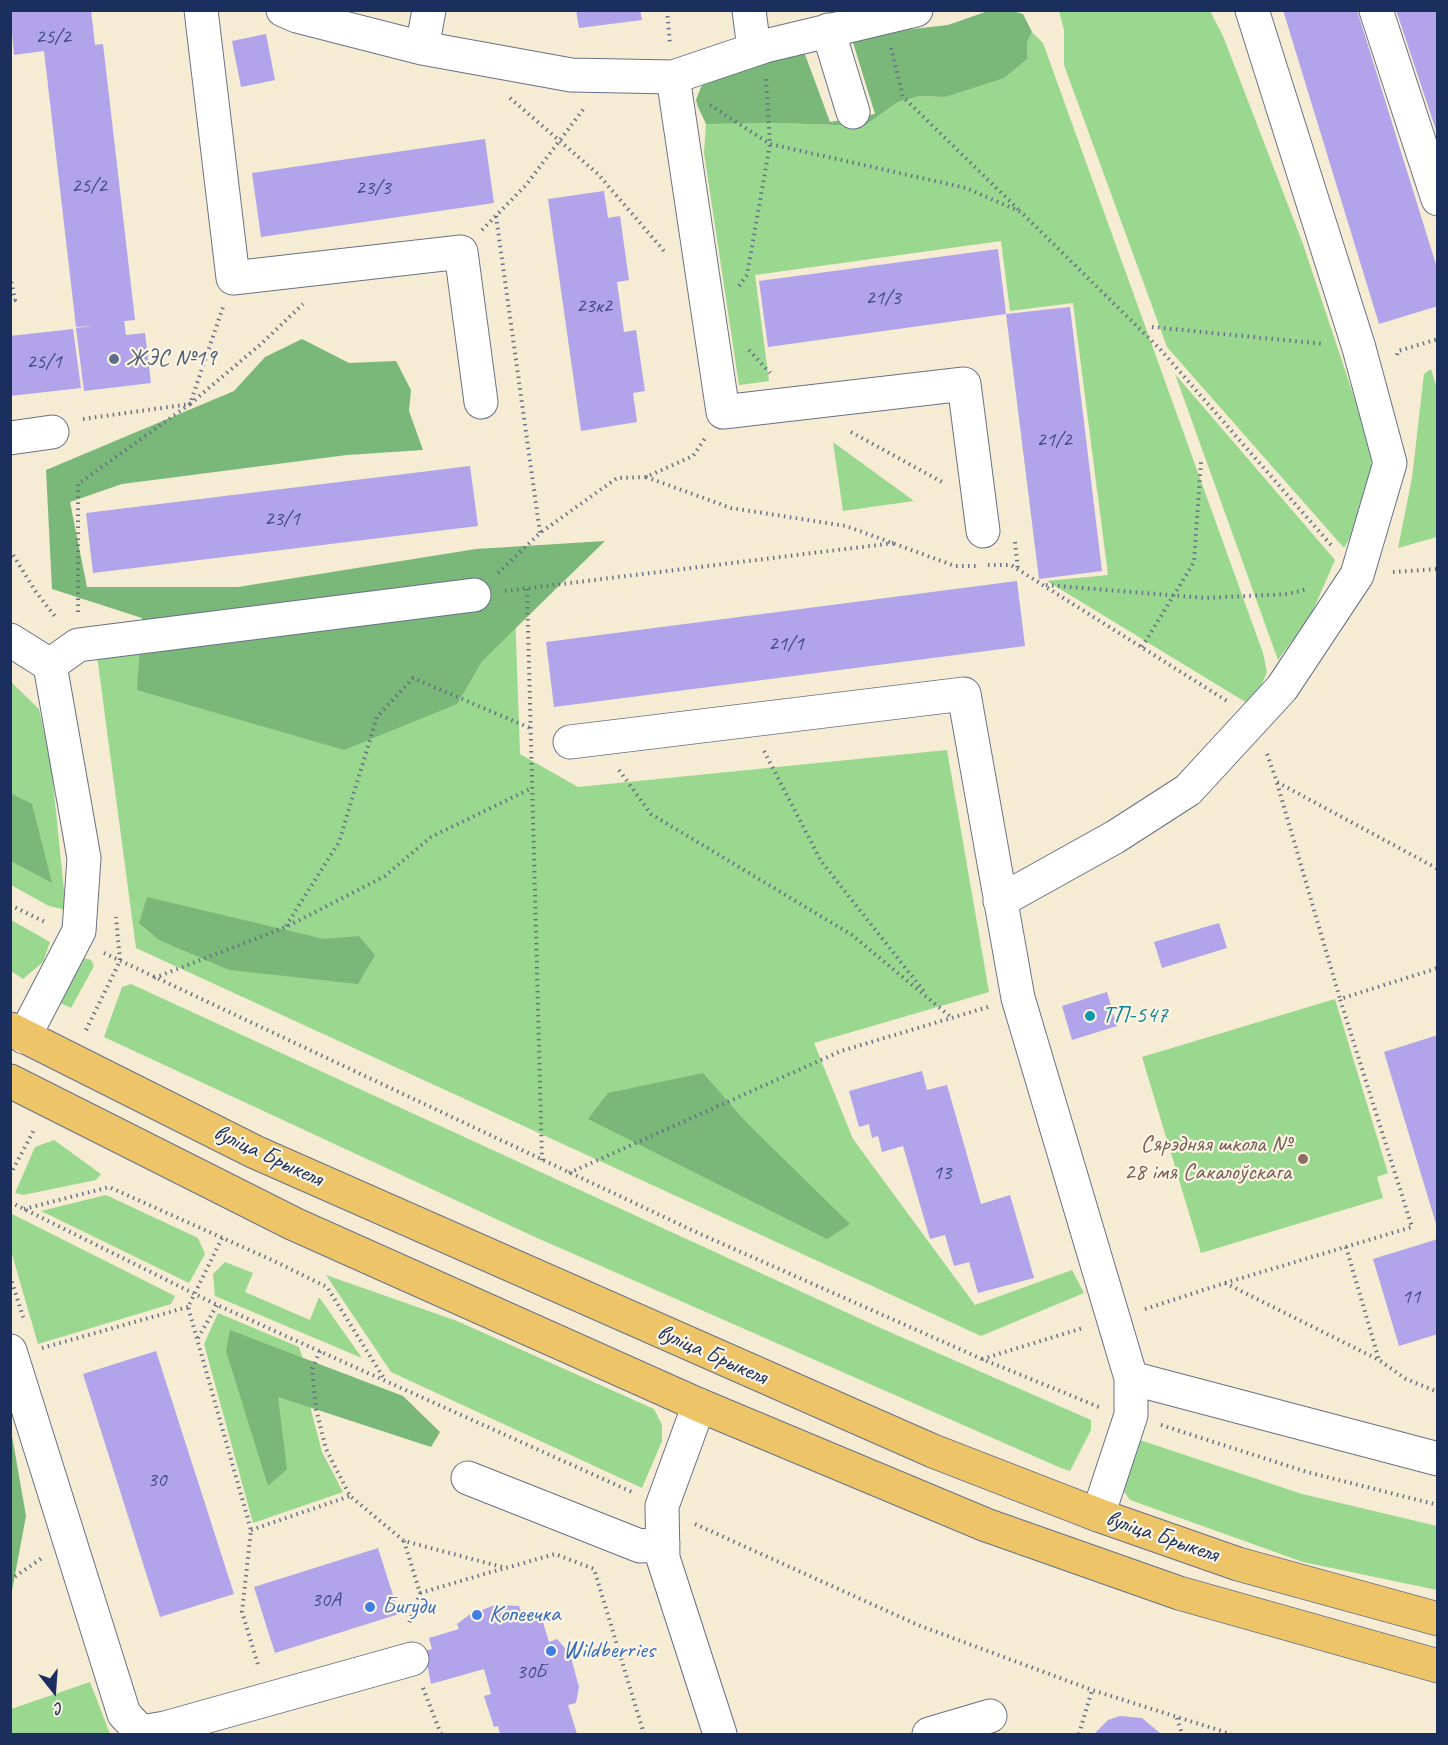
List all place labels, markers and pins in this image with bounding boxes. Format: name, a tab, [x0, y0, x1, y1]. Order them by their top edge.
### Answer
place label: ЖЭС №19	[126, 345, 216, 373]
marker: ЖЭС №19	[107, 352, 121, 366]
place label: ТП-547	[1102, 1002, 1168, 1030]
marker: ТП-547	[1083, 1009, 1097, 1023]
place label: Сярэдняя школа № 28 імя Сакалоўскага	[1124, 1131, 1291, 1187]
marker: Сярэдняя школа № 28 імя Сакалоўскага	[1296, 1152, 1310, 1166]
place label: Бигуди	[382, 1593, 434, 1621]
marker: Бигуди	[363, 1600, 377, 1614]
place label: Копеечка	[489, 1601, 560, 1629]
marker: Копеечка	[470, 1608, 484, 1622]
place label: Wildberries	[563, 1637, 655, 1665]
marker: Wildberries	[544, 1644, 558, 1658]

